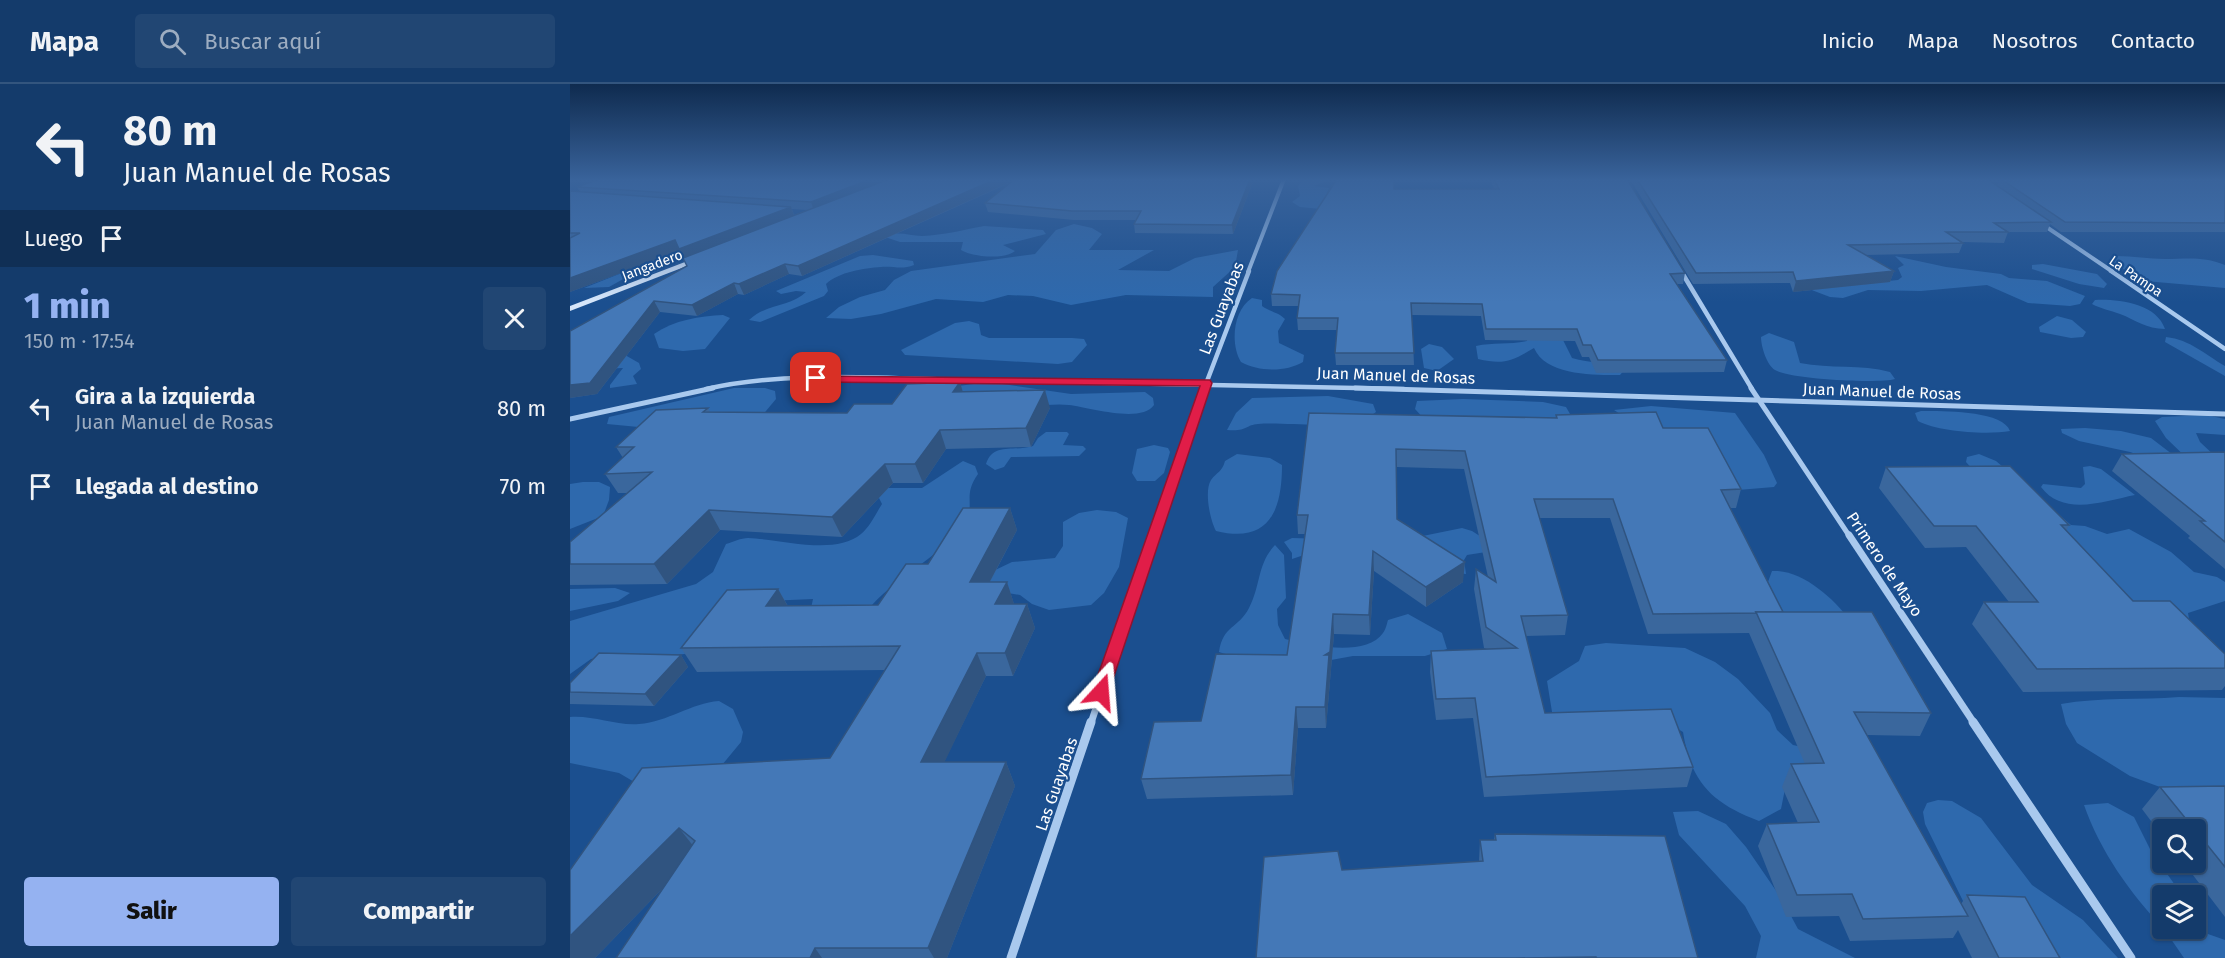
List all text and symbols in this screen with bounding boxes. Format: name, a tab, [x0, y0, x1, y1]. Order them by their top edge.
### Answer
search box	[135, 14, 555, 68]
text: Mapa	[30, 25, 99, 58]
icon: search	[156, 25, 189, 58]
text: Buscar aquí	[204, 28, 321, 55]
text: Inicio	[1822, 28, 1874, 54]
text: Mapa	[1907, 28, 1959, 54]
text: Nosotros	[1992, 28, 2078, 54]
text: Contacto	[2111, 28, 2195, 54]
text: 80 m	[123, 106, 217, 156]
icon: left	[24, 108, 102, 186]
text: Juan Manuel de Rosas	[123, 157, 391, 189]
icon: arrive	[95, 222, 128, 255]
text: Luego	[24, 225, 83, 252]
street label: Jangadero	[619, 246, 685, 285]
street label: La Pampa	[2106, 252, 2166, 300]
street label: Las Guayabas	[1195, 259, 1248, 357]
text: 1 min	[24, 284, 110, 328]
button: close	[483, 287, 546, 350]
text: 150 m · 17:54	[24, 329, 135, 353]
pin	[790, 352, 841, 403]
icon: arrive	[799, 361, 832, 394]
street label: Juan Manuel de Rosas	[1316, 363, 1476, 388]
street label: Juan Manuel de Rosas	[1802, 379, 1962, 404]
text: Gira a la izquierda	[75, 383, 255, 410]
icon: left	[24, 392, 57, 425]
text: 80 m	[497, 395, 546, 422]
text: Juan Manuel de Rosas	[75, 410, 273, 434]
icon: arrive	[24, 470, 57, 503]
text: Llegada al destino	[75, 473, 259, 500]
text: 70 m	[500, 473, 546, 500]
street label: Primero de Mayo	[1843, 508, 1927, 620]
position arrow	[1069, 660, 1133, 724]
street label: Las Guayabas	[1032, 735, 1081, 833]
map controls	[2152, 819, 2206, 939]
button: search	[2152, 819, 2206, 873]
button: Salir	[24, 877, 279, 946]
button: Compartir	[291, 877, 546, 946]
button: layers	[2152, 885, 2206, 939]

